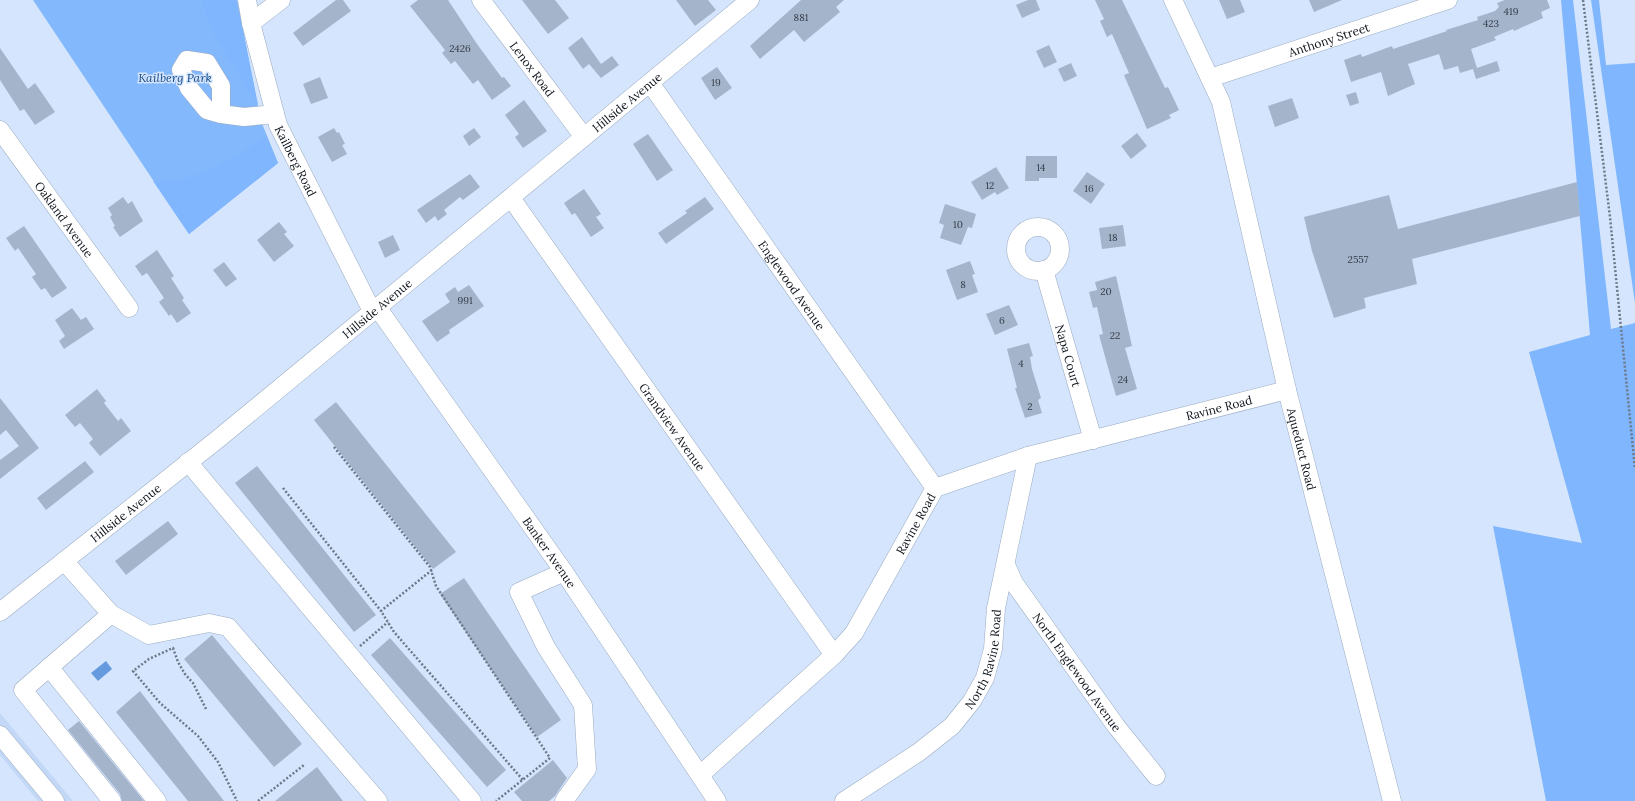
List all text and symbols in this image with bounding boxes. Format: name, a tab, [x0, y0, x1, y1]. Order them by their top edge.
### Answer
house number: 419	[1504, 5, 1519, 18]
house number: 881	[794, 11, 809, 24]
house number: 423	[1483, 17, 1500, 30]
street label: Anthony Street	[1285, 19, 1372, 60]
street label: Lenox Road	[507, 38, 558, 99]
house number: 2426	[449, 42, 471, 55]
street label: Hillside Avenue	[589, 68, 665, 135]
park label: Kailberg Park	[138, 70, 212, 85]
house number: 19	[711, 76, 721, 89]
street label: Kailberg Road	[272, 123, 320, 199]
house number: 14	[1036, 161, 1046, 174]
street label: Oakland Avenue	[32, 178, 97, 260]
house number: 12	[985, 179, 995, 192]
house number: 16	[1084, 182, 1094, 195]
house number: 10	[953, 218, 963, 231]
house number: 18	[1108, 231, 1118, 244]
street label: Englewood Avenue	[755, 237, 829, 333]
house number: 2557	[1348, 253, 1369, 266]
street label: Hillside Avenue	[339, 275, 415, 341]
house number: 8	[960, 278, 966, 291]
house number: 20	[1100, 285, 1112, 298]
house number: 991	[457, 294, 473, 307]
house number: 6	[999, 314, 1005, 327]
street label: Napa Court	[1053, 323, 1085, 389]
house number: 22	[1110, 329, 1120, 342]
house number: 4	[1018, 357, 1024, 370]
house number: 24	[1118, 373, 1129, 386]
street label: Grandview Avenue	[636, 380, 709, 474]
street label: Ravine Road	[1184, 392, 1254, 423]
house number: 2	[1027, 400, 1033, 413]
street label: Aqueduct Road	[1284, 405, 1320, 492]
street label: Hillside Avenue	[87, 480, 164, 545]
street label: Ravine Road	[892, 490, 938, 557]
street label: Banker Avenue	[520, 514, 580, 591]
street label: North Ravine Road	[961, 609, 1003, 712]
street label: North Englewood Avenue	[1030, 610, 1125, 735]

